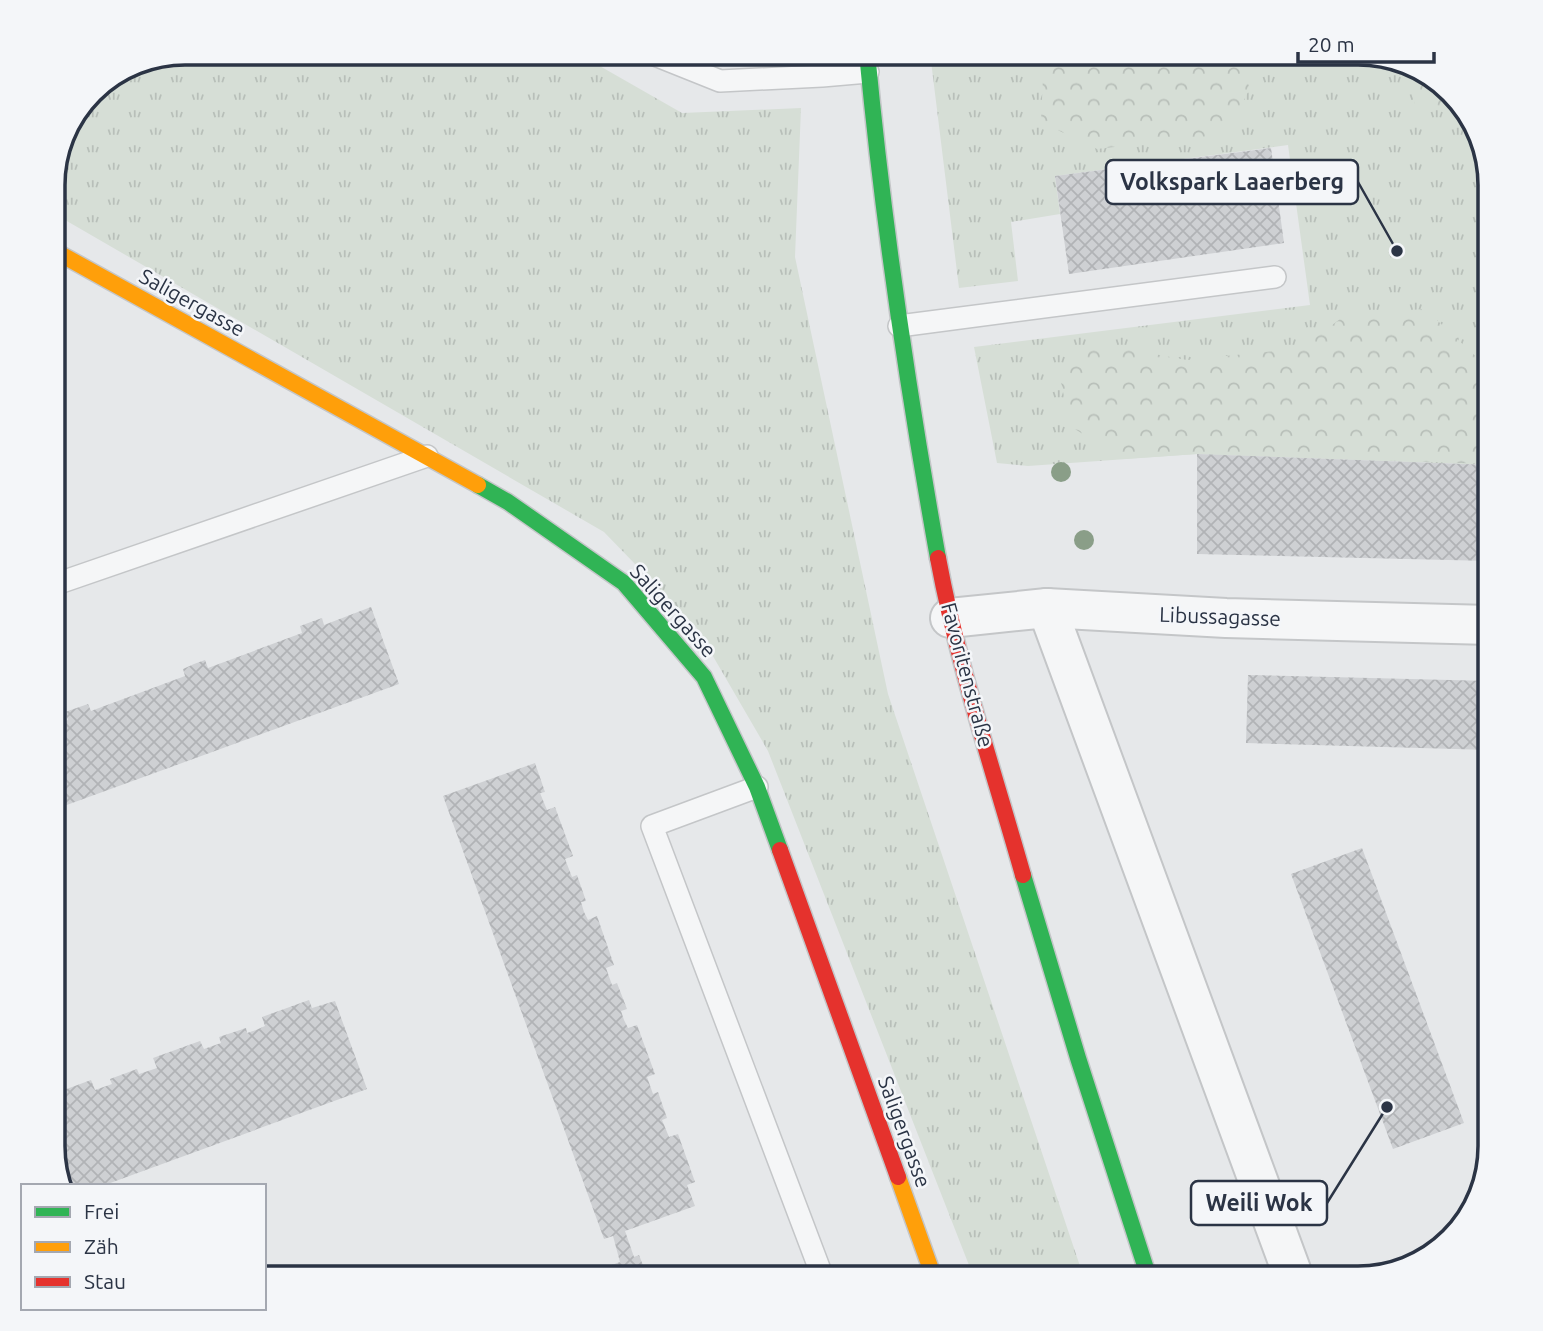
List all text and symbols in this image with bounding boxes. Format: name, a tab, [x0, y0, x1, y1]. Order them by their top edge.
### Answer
scale bar	[1298, 21, 1434, 65]
text: 20 m	[1308, 32, 1355, 56]
callout: Volkspark Laaerberg	[1106, 160, 1358, 204]
text: Volkspark Laaerberg	[1120, 169, 1344, 194]
street label: Saligergasse	[136, 263, 249, 341]
street label: Saligergasse	[626, 559, 722, 662]
street label: Favoritenstraße	[937, 600, 999, 750]
street label: Libussagasse	[1159, 602, 1281, 630]
street label: Saligergasse	[874, 1073, 936, 1191]
callout: Weili Wok	[1191, 1181, 1327, 1225]
legend	[21, 1184, 266, 1310]
text: Weili Wok	[1205, 1190, 1313, 1215]
text: Frei	[84, 1199, 119, 1223]
text: Zäh	[84, 1234, 119, 1258]
text: Stau	[84, 1269, 126, 1293]

